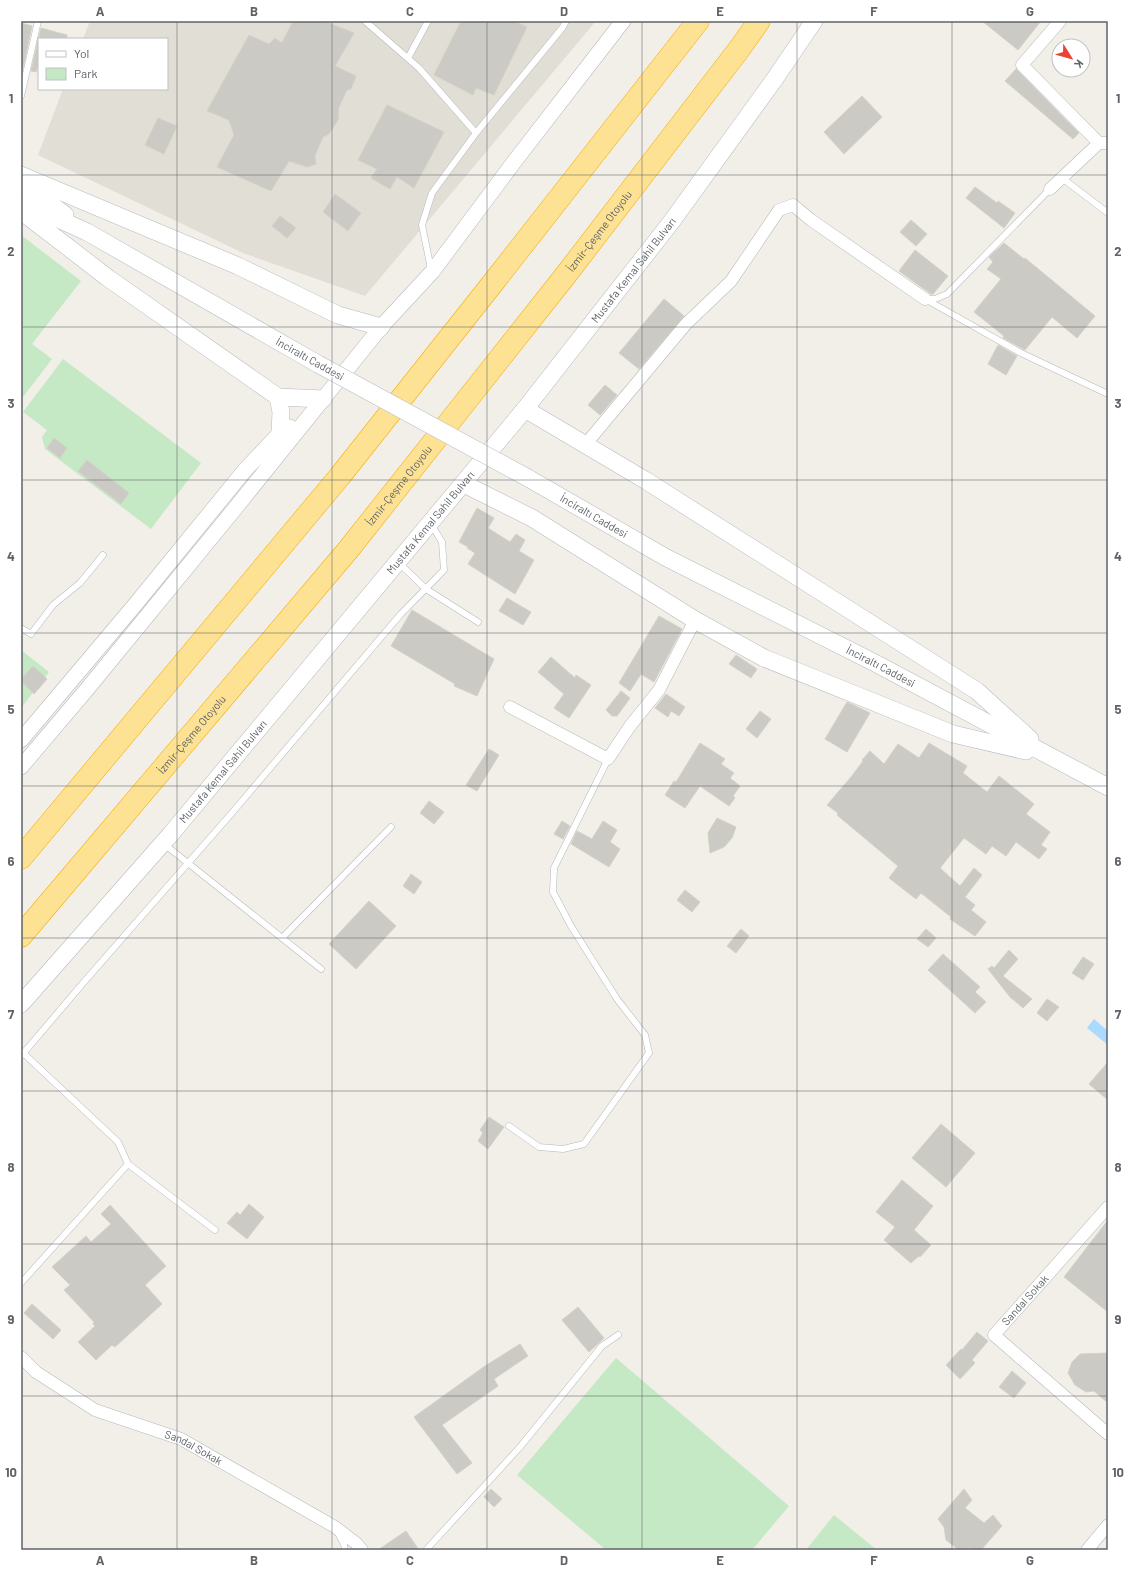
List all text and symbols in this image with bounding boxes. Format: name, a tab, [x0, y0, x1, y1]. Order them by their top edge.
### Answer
text: A	[96, 3, 105, 19]
text: B	[250, 3, 258, 19]
text: C	[406, 3, 414, 19]
text: D	[560, 3, 568, 19]
text: E	[716, 3, 724, 19]
text: F	[870, 3, 878, 19]
text: G	[1026, 3, 1034, 19]
legend	[38, 38, 168, 90]
north arrow	[1051, 38, 1091, 78]
text: Yol	[74, 46, 89, 60]
text: K	[1072, 58, 1087, 71]
text: Park	[74, 66, 98, 80]
text: 1	[9, 90, 13, 106]
text: 1	[1116, 90, 1120, 106]
street label: İzmir-Çeşme Otoyolu	[563, 188, 634, 274]
street label: Mustafa Kemal Sahil Bulvarı	[588, 215, 678, 325]
text: 2	[7, 243, 15, 259]
text: 2	[1114, 243, 1122, 259]
street label: İnciraltı Caddesi	[274, 334, 347, 383]
text: 3	[7, 395, 15, 411]
text: 3	[1114, 395, 1122, 411]
street label: İzmir-Çeşme Otoyolu	[362, 443, 434, 528]
street label: Mustafa Kemal Sahil Bulvarı	[383, 468, 477, 576]
street label: İnciraltı Caddesi	[558, 490, 630, 540]
text: 4	[7, 548, 15, 564]
text: 4	[1114, 548, 1122, 564]
street label: İnciraltı Caddesi	[844, 642, 918, 689]
street label: İzmir-Çeşme Otoyolu	[154, 692, 228, 776]
text: 5	[7, 701, 15, 717]
text: 5	[1114, 701, 1122, 717]
street label: Mustafa Kemal Sahil Bulvarı	[176, 717, 269, 825]
text: 6	[8, 853, 15, 869]
text: 6	[1115, 853, 1122, 869]
text: 7	[8, 1006, 15, 1022]
text: 7	[1115, 1006, 1122, 1022]
text: 8	[7, 1159, 15, 1175]
text: 8	[1114, 1159, 1122, 1175]
street label: Sandal Sokak	[999, 1271, 1051, 1327]
text: 9	[8, 1311, 15, 1327]
text: 9	[1115, 1311, 1122, 1327]
street label: Sandal Sokak	[163, 1427, 225, 1468]
text: 10	[5, 1464, 17, 1480]
text: 10	[1112, 1464, 1124, 1480]
text: A	[96, 1552, 105, 1568]
text: B	[250, 1552, 258, 1568]
text: C	[406, 1552, 414, 1568]
text: D	[560, 1552, 568, 1568]
text: E	[716, 1552, 724, 1568]
text: F	[870, 1552, 878, 1568]
text: G	[1026, 1552, 1034, 1568]

